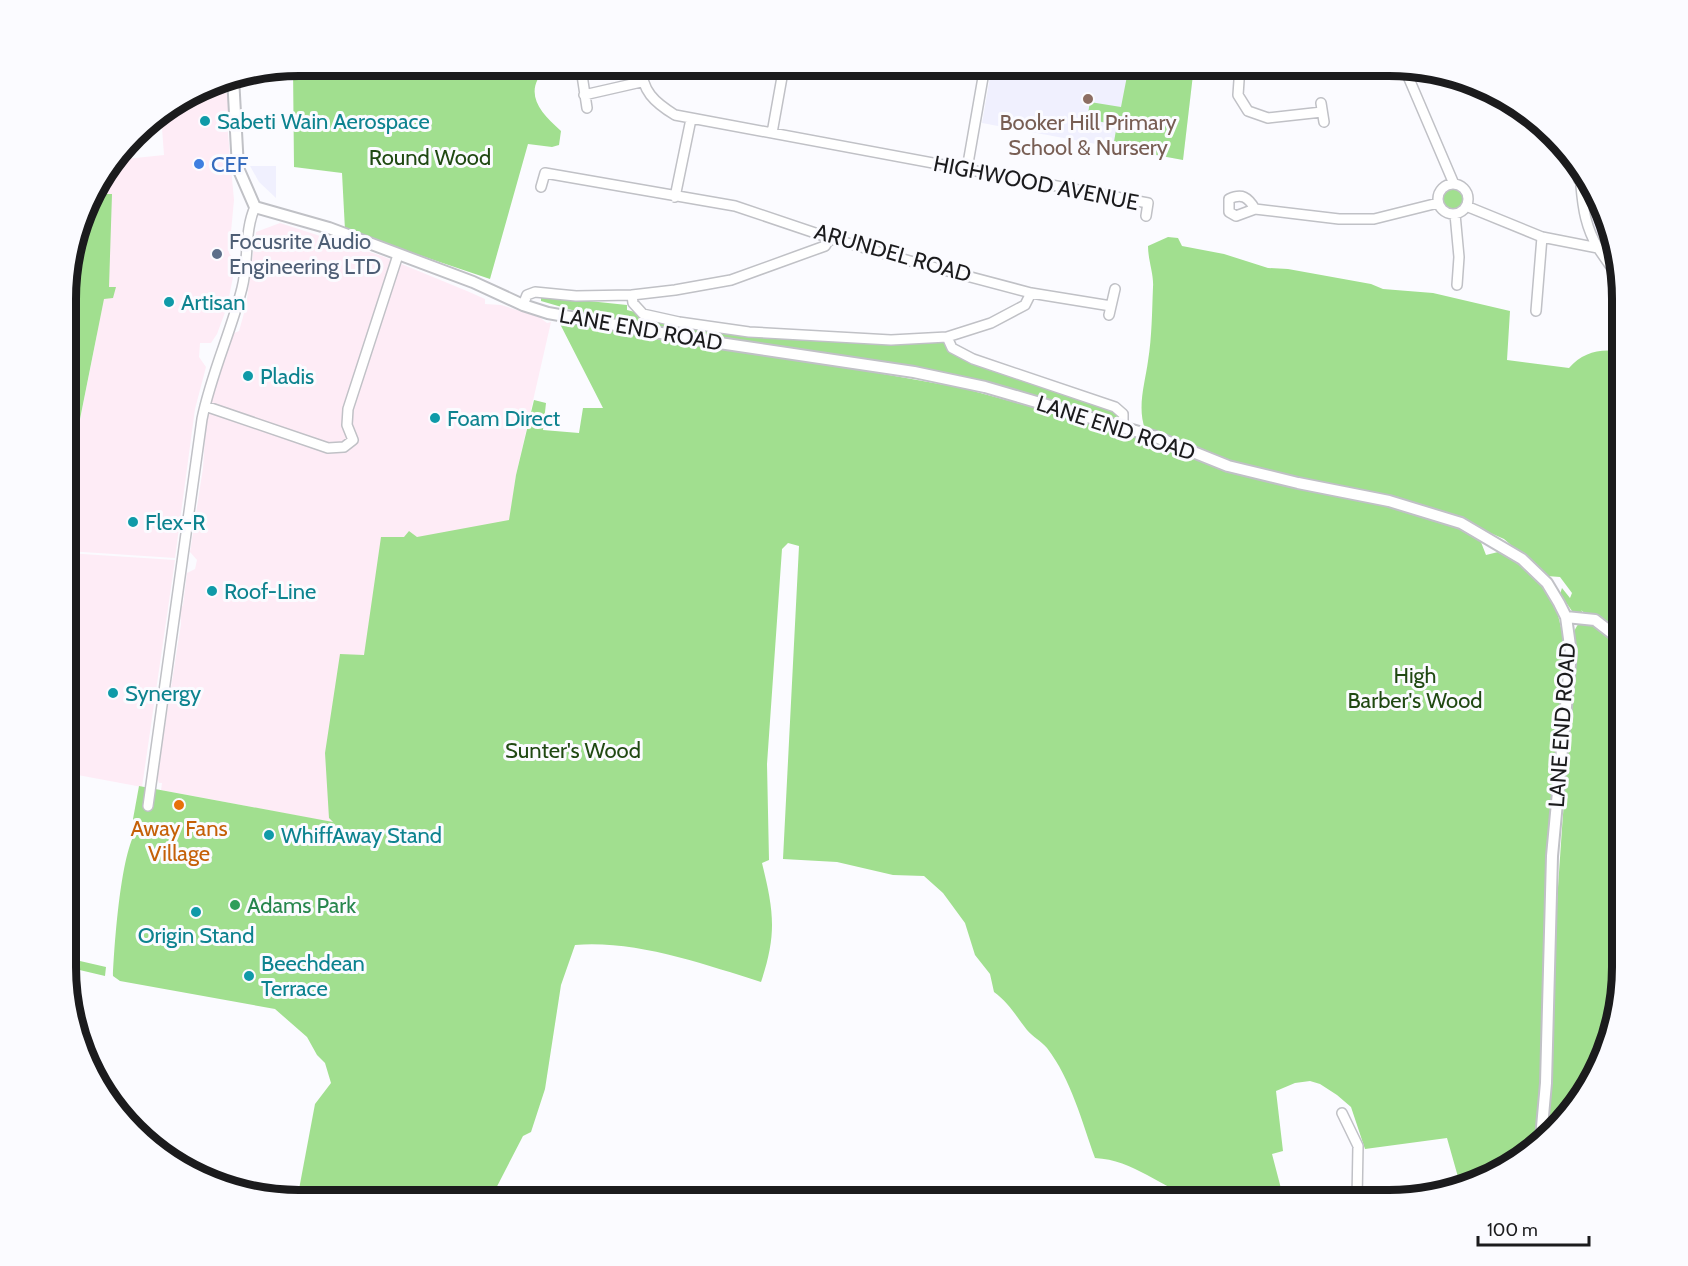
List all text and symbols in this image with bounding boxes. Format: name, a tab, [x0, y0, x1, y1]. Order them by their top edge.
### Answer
marker: Booker Hill Primary School & Nursery	[1081, 92, 1095, 106]
place label: Sabeti Wain Aerospace	[217, 108, 430, 135]
place label: Booker Hill Primary School & Nursery	[999, 109, 1177, 161]
marker: Sabeti Wain Aerospace	[198, 114, 212, 128]
park label: Round Wood	[369, 144, 491, 171]
street label: HIGHWOOD AVENUE	[931, 150, 1141, 216]
place label: CEF	[211, 151, 249, 178]
marker: CEF	[192, 157, 206, 171]
street label: ARUNDEL ROAD	[811, 218, 975, 288]
place label: Focusrite Audio Engineering LTD	[229, 228, 381, 280]
marker: Focusrite Audio Engineering LTD	[210, 247, 224, 261]
place label: Artisan	[181, 289, 246, 316]
marker: Artisan	[162, 295, 176, 309]
street label: LANE END ROAD	[557, 301, 725, 357]
place label: Pladis	[260, 363, 314, 390]
marker: Pladis	[241, 369, 255, 383]
street label: LANE END ROAD	[1033, 390, 1199, 466]
place label: Foam Direct	[447, 405, 561, 432]
marker: Foam Direct	[428, 411, 442, 425]
place label: Flex-R	[145, 509, 206, 536]
marker: Flex-R	[126, 515, 140, 529]
place label: Roof-Line	[224, 578, 316, 605]
marker: Roof-Line	[205, 584, 219, 598]
street label: LANE END ROAD	[1543, 642, 1581, 808]
park label: High Barber's Wood	[1347, 662, 1483, 714]
place label: Synergy	[125, 680, 201, 707]
marker: Synergy	[106, 686, 120, 700]
park label: Sunter's Wood	[505, 737, 641, 764]
marker: Away Fans Village	[172, 798, 186, 812]
place label: Away Fans Village	[130, 815, 228, 867]
place label: WhiffAway Stand	[281, 822, 442, 849]
marker: WhiffAway Stand	[262, 828, 276, 842]
place label: Adams Park	[247, 892, 356, 919]
marker: Adams Park	[228, 898, 242, 912]
marker: Origin Stand	[189, 905, 203, 919]
place label: Origin Stand	[138, 922, 254, 949]
place label: Beechdean Terrace	[261, 950, 365, 1002]
marker: Beechdean Terrace	[242, 969, 256, 983]
scale bar	[1478, 1209, 1589, 1247]
text: 100 m	[1487, 1219, 1538, 1241]

